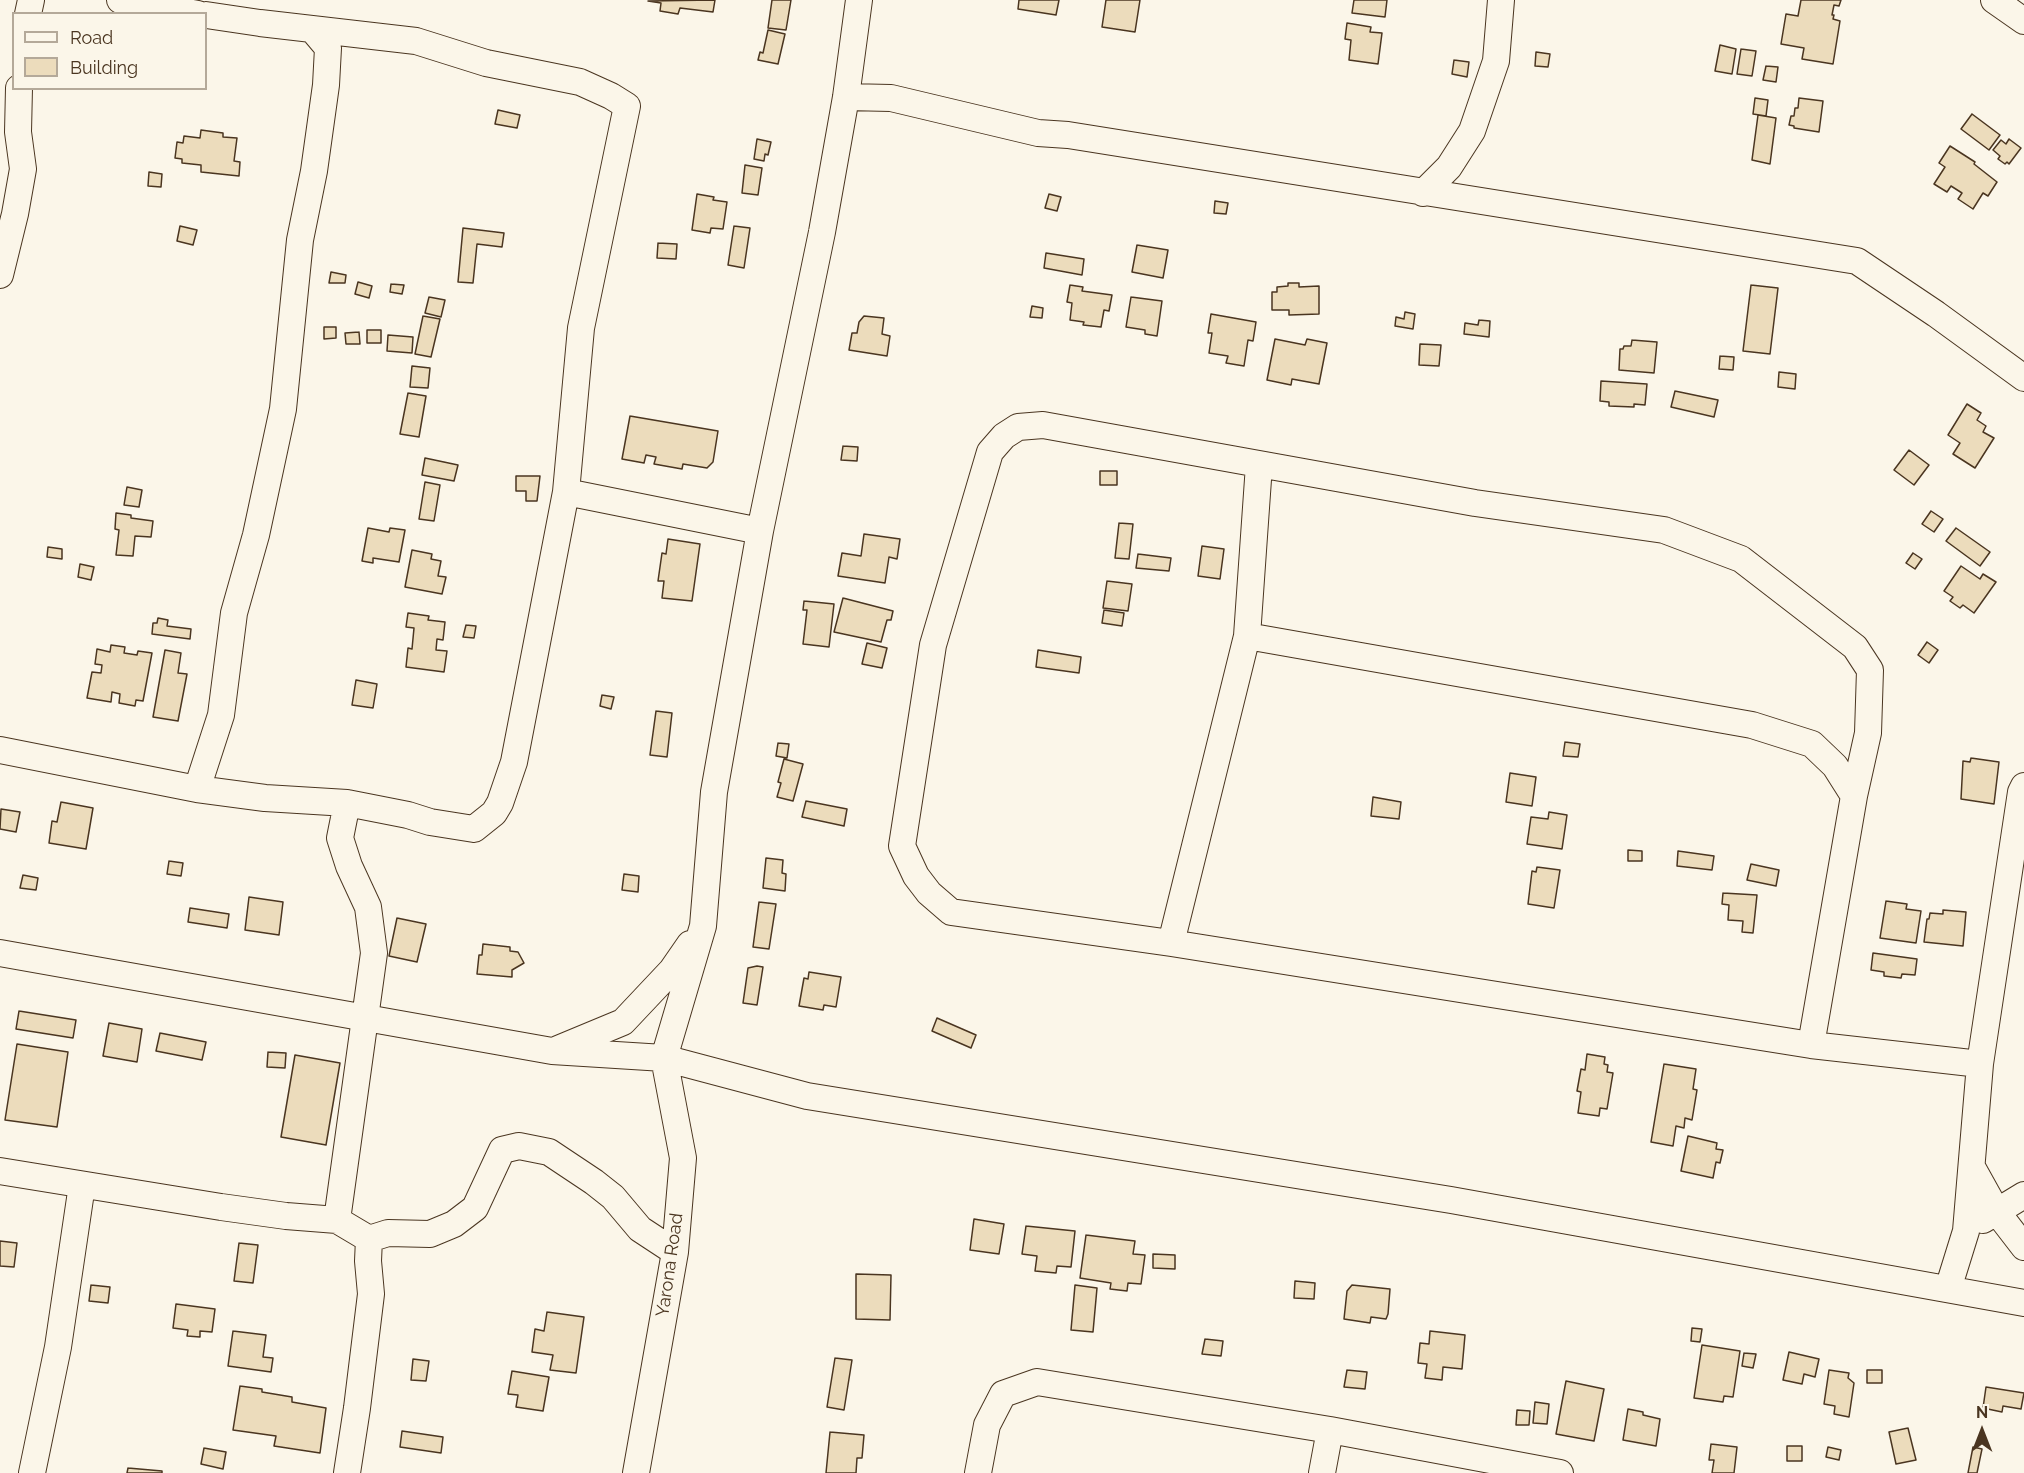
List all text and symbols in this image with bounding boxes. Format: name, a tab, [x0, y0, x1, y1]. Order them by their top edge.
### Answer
legend	[12, 12, 207, 90]
text: Road	[70, 27, 113, 48]
text: Building	[70, 57, 138, 78]
street label: Yarona Road	[652, 1212, 688, 1318]
north arrow	[1952, 1401, 2012, 1461]
text: N	[1976, 1403, 1988, 1422]

